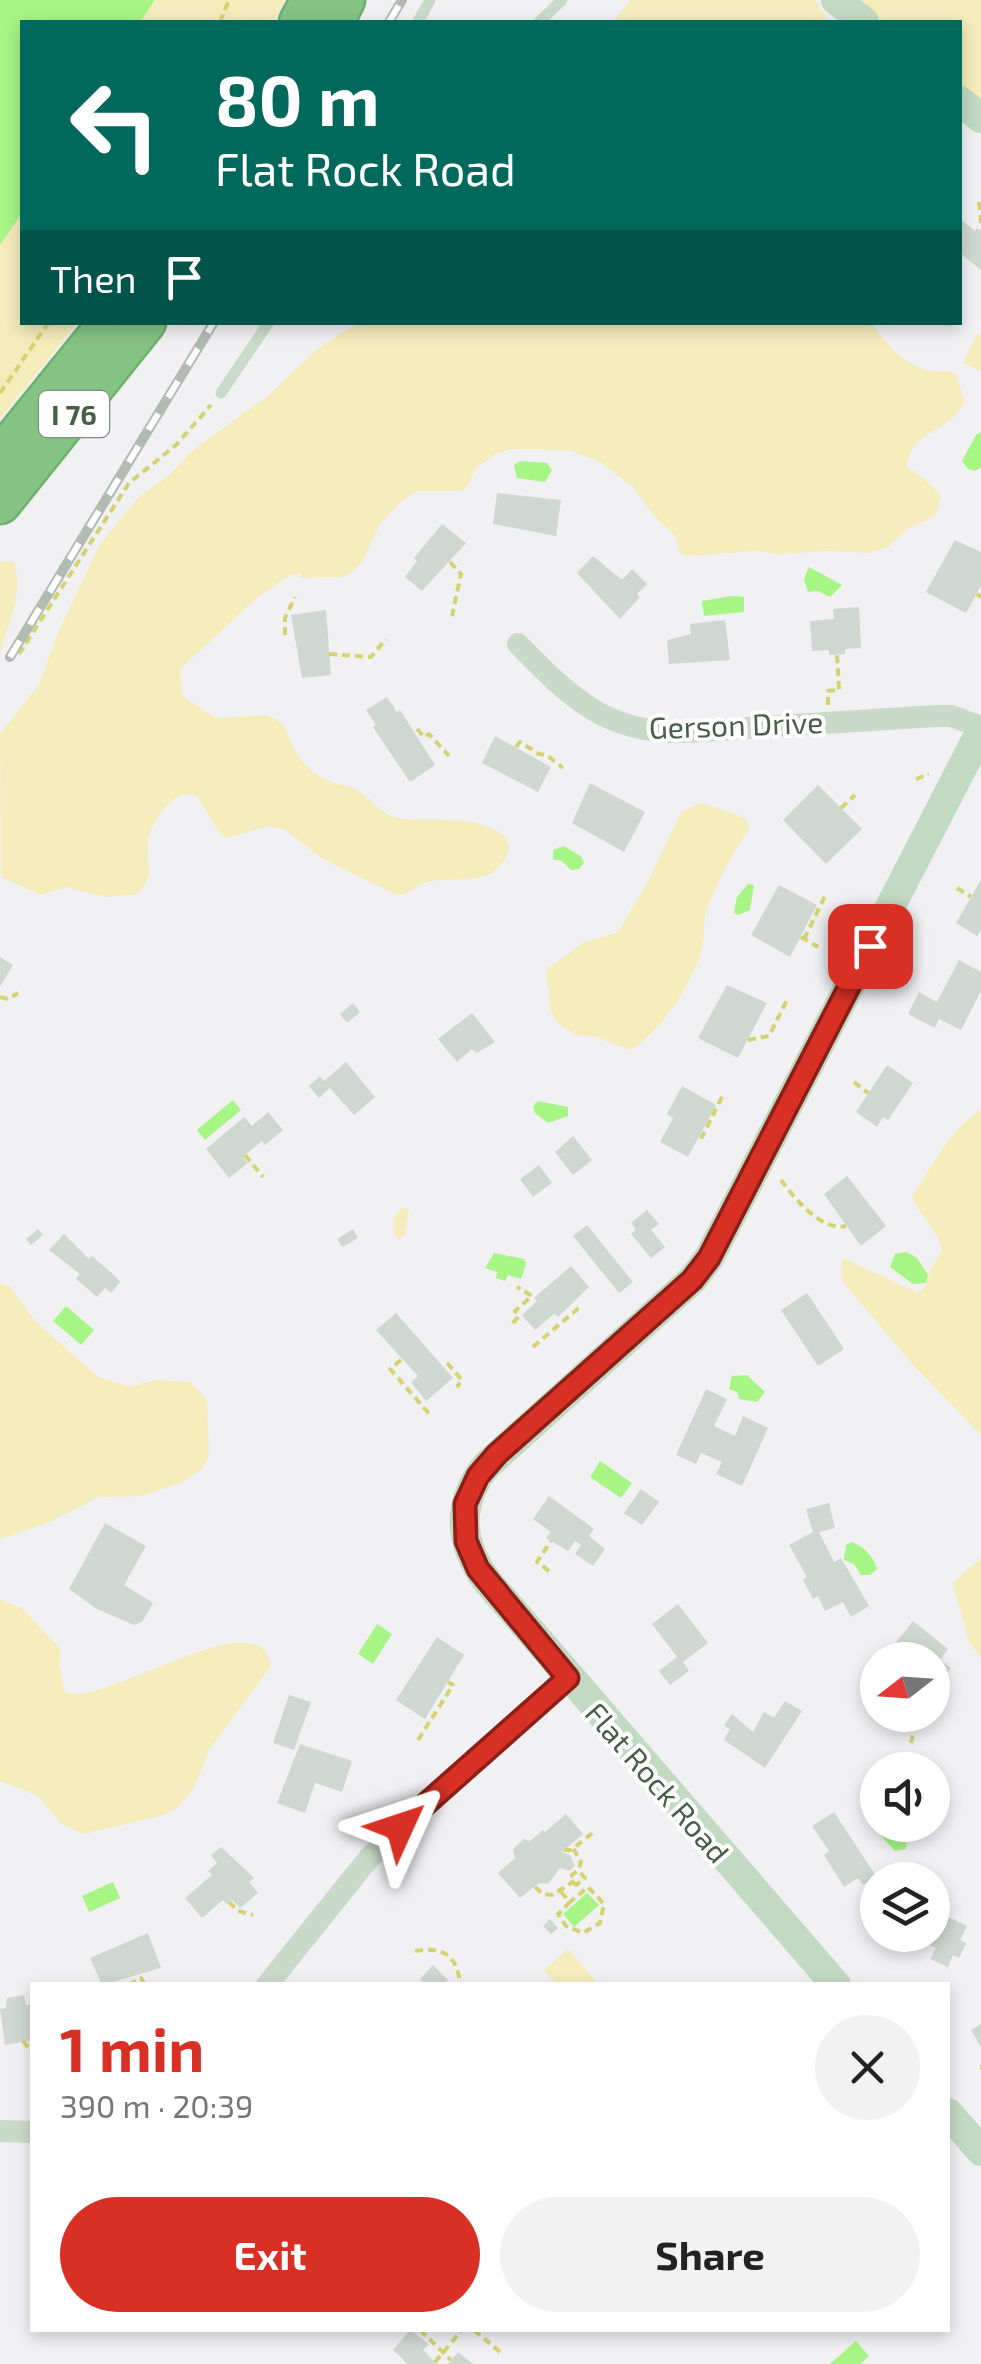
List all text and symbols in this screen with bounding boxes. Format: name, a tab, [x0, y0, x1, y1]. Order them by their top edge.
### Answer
text: 80 m	[215, 56, 380, 140]
icon: left	[50, 60, 180, 190]
text: Flat Rock Road	[215, 141, 516, 195]
icon: arrive	[157, 250, 212, 305]
text: Then	[50, 255, 137, 301]
road number: I 76	[39, 391, 109, 437]
street label: Gerson Drive	[648, 703, 824, 745]
pin	[828, 904, 913, 989]
icon: arrive	[843, 919, 898, 974]
north arrow	[860, 1642, 950, 1732]
map controls	[860, 1642, 950, 1952]
street label: Flat Rock Road	[579, 1695, 737, 1869]
button: sound	[860, 1752, 950, 1842]
position arrow	[348, 1775, 452, 1879]
button: layers	[860, 1862, 950, 1952]
text: 1 min	[60, 2012, 204, 2084]
button: close	[815, 2015, 920, 2120]
text: 390 m · 20:39	[60, 2086, 253, 2124]
button: Exit	[60, 2197, 480, 2312]
button: Share	[500, 2197, 920, 2312]

